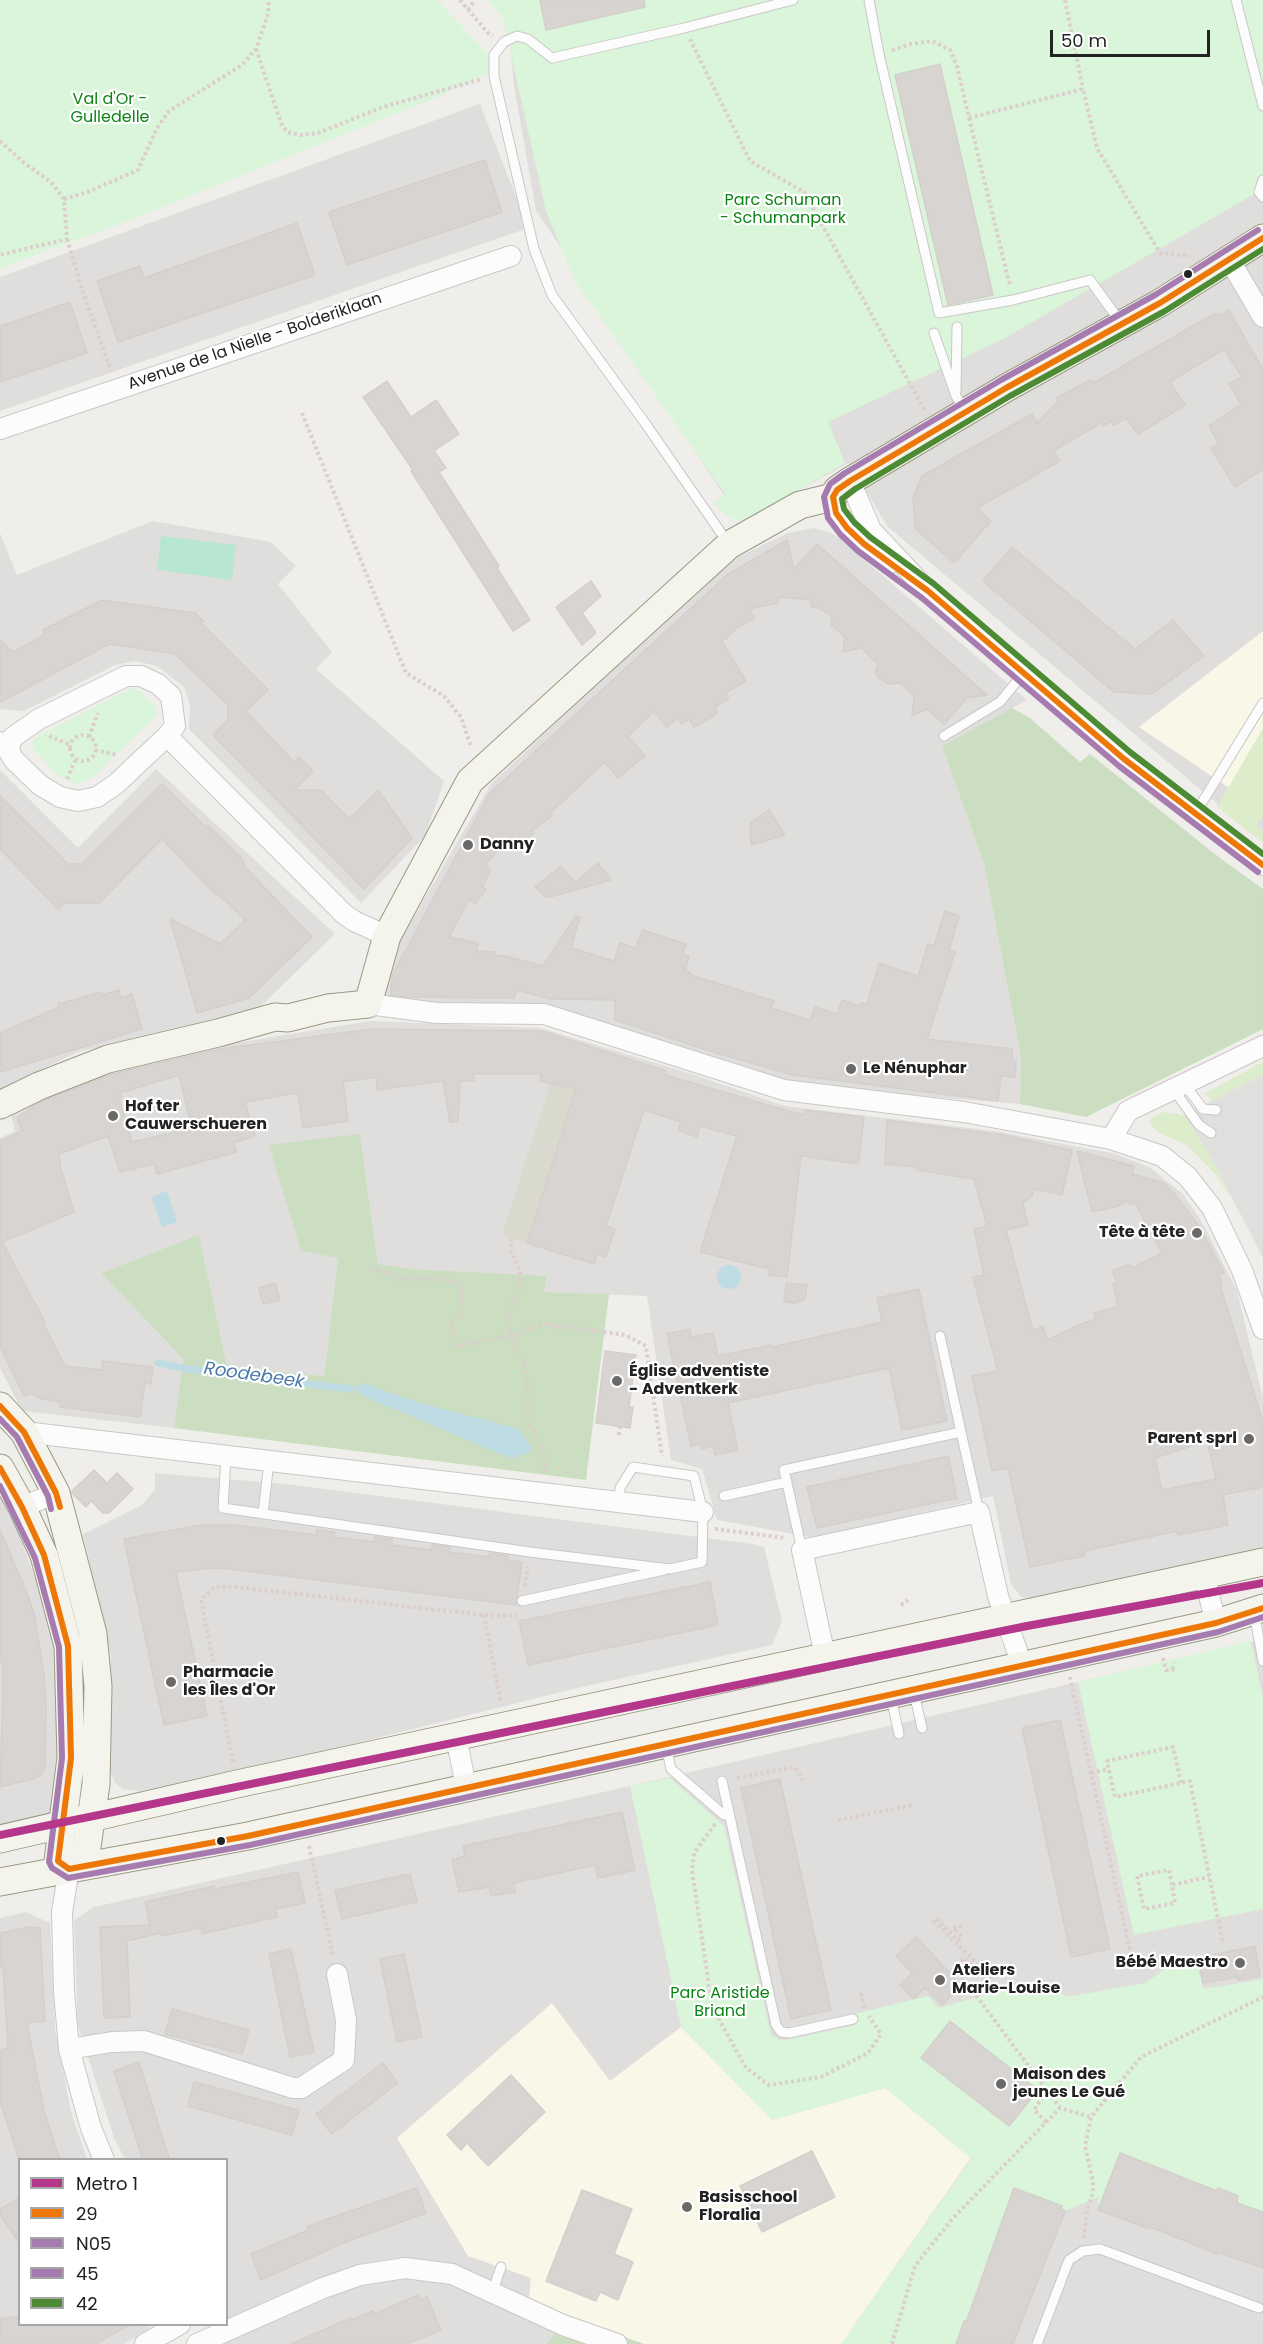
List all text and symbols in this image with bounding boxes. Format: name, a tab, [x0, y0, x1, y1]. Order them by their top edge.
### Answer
scale bar	[1053, 18, 1214, 56]
text: 50 m	[1061, 28, 1107, 53]
park label: Val d'Or - Gulledelle	[70, 90, 150, 128]
park label: Parc Schuman - Schumanpark	[720, 191, 846, 229]
unlabelled marker	[1182, 268, 1194, 280]
street label: Avenue de la Nielle - Bolderiklaan	[126, 289, 384, 395]
place label: Danny	[480, 835, 534, 855]
marker: Danny	[461, 838, 475, 852]
place label: Le Nénuphar	[863, 1059, 967, 1079]
marker: Le Nénuphar	[844, 1062, 858, 1076]
place label: Hof ter Cauwerschueren	[125, 1097, 267, 1135]
marker: Hof ter Cauwerschueren	[106, 1109, 120, 1123]
place label: Tête à tête	[1099, 1223, 1185, 1243]
marker: Tête à tête	[1190, 1226, 1204, 1240]
water label: Roodebeek	[202, 1358, 306, 1394]
place label: Église adventiste - Adventkerk	[629, 1362, 769, 1400]
marker: Église adventiste - Adventkerk	[610, 1374, 624, 1388]
place label: Parent sprl	[1147, 1429, 1237, 1449]
marker: Parent sprl	[1242, 1432, 1256, 1446]
place label: Pharmacie les Îles d'Or	[183, 1663, 275, 1701]
marker: Pharmacie les Îles d'Or	[164, 1675, 178, 1689]
unlabelled marker	[215, 1835, 227, 1847]
place label: Bébé Maestro	[1116, 1953, 1228, 1973]
marker: Bébé Maestro	[1233, 1956, 1247, 1970]
place label: Ateliers Marie-Louise	[952, 1961, 1060, 1999]
marker: Ateliers Marie-Louise	[933, 1973, 947, 1987]
park label: Parc Aristide Briand	[670, 1984, 770, 2022]
place label: Maison des jeunes Le Gué	[1013, 2065, 1125, 2103]
marker: Maison des jeunes Le Gué	[994, 2077, 1008, 2091]
legend	[18, 2158, 228, 2326]
text: Metro 1	[76, 2171, 138, 2196]
place label: Basisschool Floralia	[699, 2188, 797, 2226]
marker: Basisschool Floralia	[680, 2200, 694, 2214]
text: 29	[76, 2201, 98, 2226]
text: N05	[76, 2231, 111, 2256]
text: 45	[76, 2261, 99, 2286]
text: 42	[76, 2291, 98, 2316]

